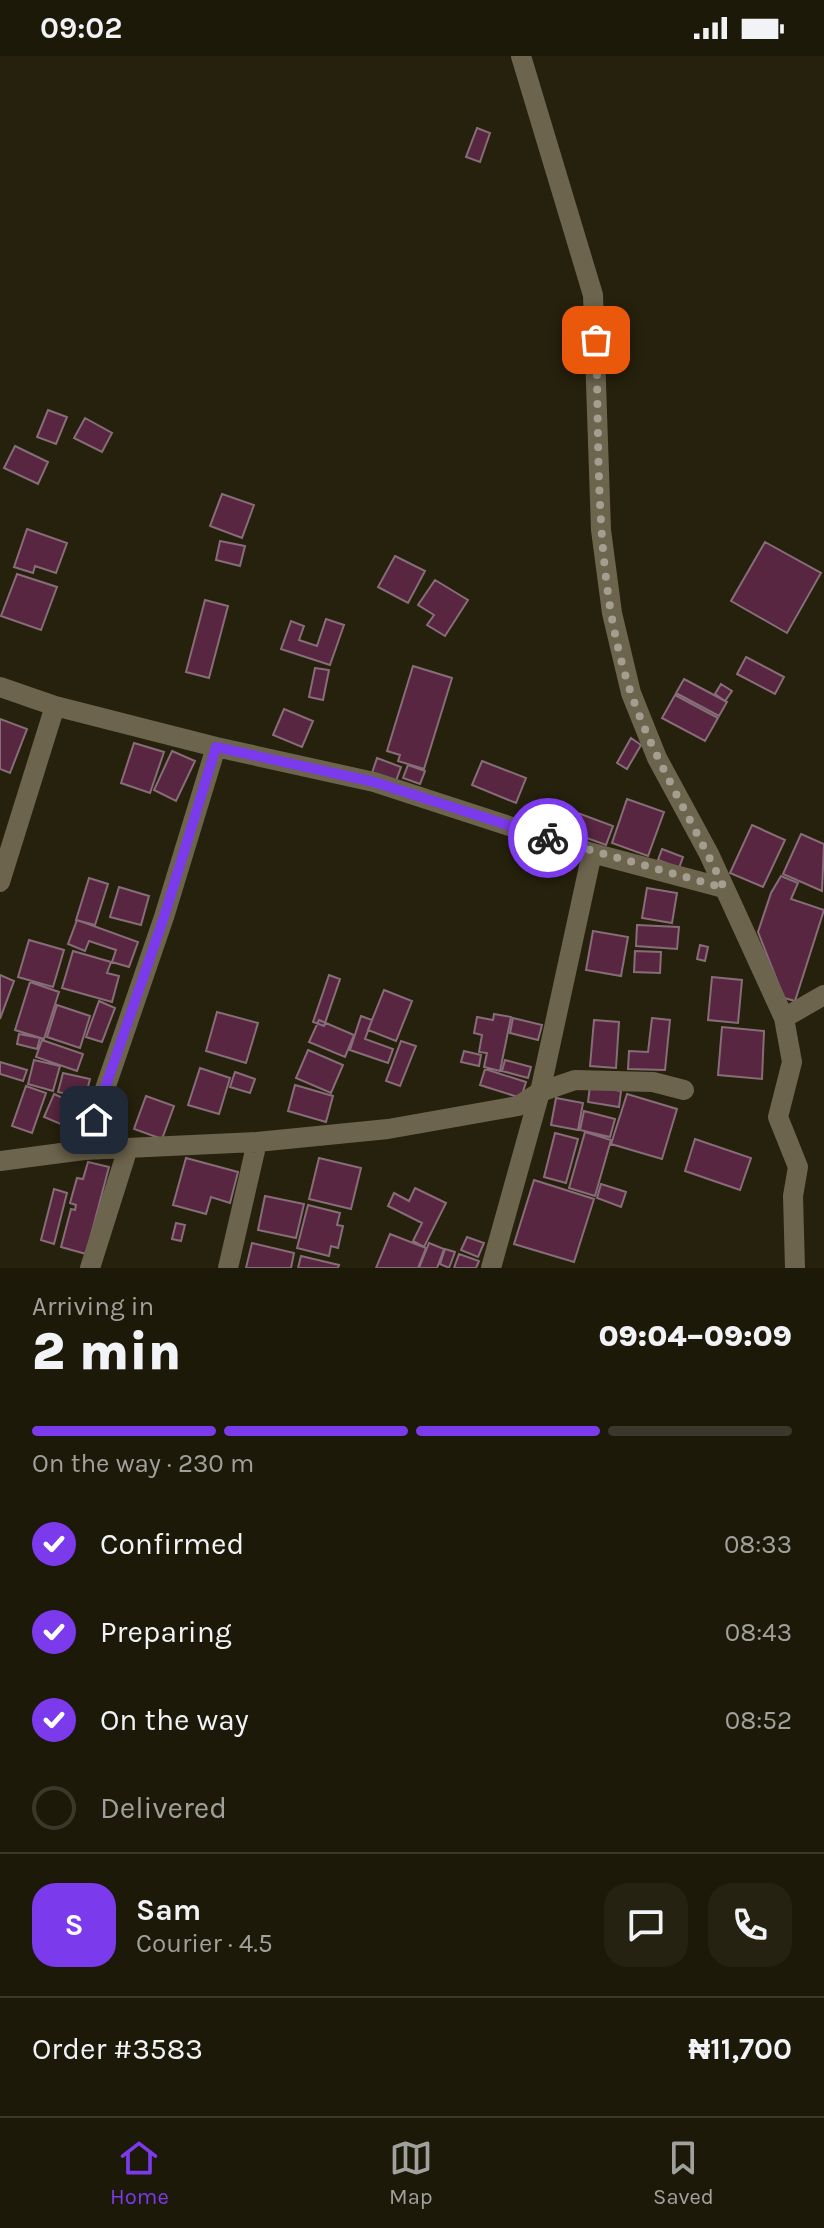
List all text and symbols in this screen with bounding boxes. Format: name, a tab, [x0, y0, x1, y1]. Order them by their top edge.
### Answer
text: 09:02	[40, 10, 123, 46]
pin	[562, 306, 630, 374]
icon: bag	[574, 318, 618, 362]
courier	[508, 798, 588, 878]
icon: bike	[526, 816, 570, 860]
pin	[60, 1086, 128, 1154]
icon: home	[72, 1098, 116, 1142]
text: Arriving in	[32, 1291, 154, 1322]
text: 09:04–09:09	[598, 1318, 792, 1354]
text: 2 min	[32, 1321, 181, 1382]
text: On the way · 230 m	[32, 1448, 254, 1479]
icon: check	[32, 1522, 76, 1566]
text: Confirmed	[100, 1526, 244, 1562]
text: 08:33	[724, 1529, 792, 1560]
icon: check	[32, 1610, 76, 1654]
text: Preparing	[100, 1614, 232, 1650]
text: 08:43	[725, 1617, 792, 1648]
icon: check	[32, 1698, 76, 1742]
text: On the way	[100, 1702, 249, 1738]
text: 08:52	[725, 1705, 792, 1736]
text: Delivered	[100, 1790, 227, 1826]
button: chat	[604, 1883, 688, 1967]
button: phone	[708, 1883, 792, 1967]
text: Sam	[136, 1892, 201, 1928]
text: S	[64, 1907, 84, 1943]
text: Courier · 4.5	[136, 1928, 273, 1959]
text: Order #3583	[32, 2031, 203, 2067]
text: ₦11,700	[688, 2031, 792, 2067]
tab: Home	[110, 2136, 169, 2210]
tab: Map	[389, 2136, 433, 2210]
tab: Saved	[653, 2136, 714, 2210]

